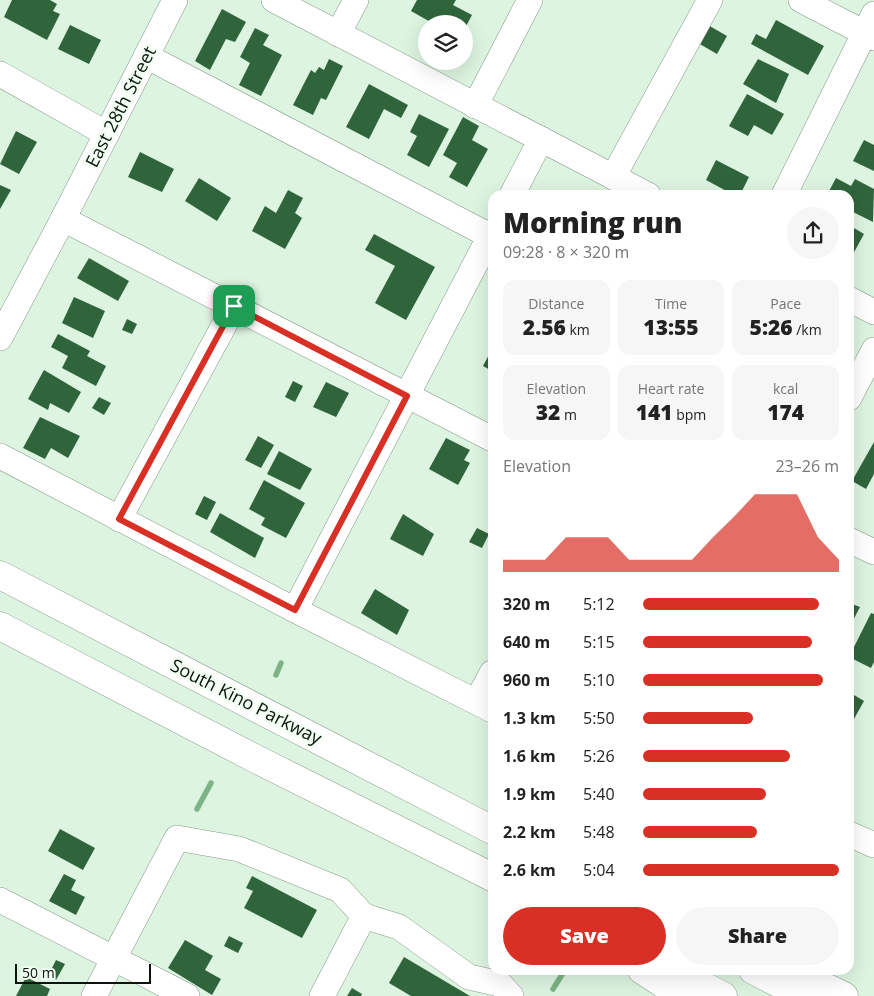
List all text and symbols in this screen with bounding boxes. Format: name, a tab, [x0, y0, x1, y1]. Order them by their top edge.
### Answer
map controls	[418, 15, 473, 70]
button: layers	[418, 15, 473, 70]
street label: East 28th Street	[79, 42, 161, 171]
text: Morning run	[503, 203, 683, 241]
button: share	[787, 207, 839, 259]
text: 09:28 · 8 × 320 m	[503, 241, 629, 263]
pin	[213, 285, 255, 327]
icon: arrive	[220, 292, 248, 320]
text: Distance	[528, 294, 584, 313]
text: Time	[655, 294, 687, 313]
text: Pace	[770, 294, 801, 313]
text: 2.56	[523, 313, 566, 341]
text: 13:55	[643, 313, 699, 341]
text: 5:26	[750, 313, 793, 341]
text: km	[566, 320, 590, 339]
text: /km	[793, 320, 822, 339]
text: Elevation	[527, 379, 586, 398]
text: Heart rate	[638, 379, 704, 398]
text: kcal	[773, 379, 798, 398]
text: 32	[536, 398, 560, 426]
text: 141	[636, 398, 673, 426]
text: 174	[767, 398, 804, 426]
text: m	[560, 405, 577, 424]
text: bpm	[673, 405, 706, 424]
text: Elevation	[503, 455, 571, 477]
text: 23–26 m	[775, 455, 839, 477]
text: 320 m	[503, 593, 550, 615]
text: 5:12	[583, 593, 615, 615]
text: 640 m	[503, 631, 550, 653]
text: 5:15	[583, 631, 615, 653]
street label: South Kino Parkway	[167, 653, 327, 750]
text: 960 m	[503, 669, 550, 691]
text: 5:10	[583, 669, 615, 691]
text: 1.3 km	[503, 707, 556, 729]
text: 5:50	[583, 707, 615, 729]
text: 1.6 km	[503, 745, 556, 767]
text: 5:26	[583, 745, 615, 767]
text: 1.9 km	[503, 783, 556, 805]
text: 5:40	[583, 783, 615, 805]
text: 2.2 km	[503, 821, 556, 843]
text: 5:48	[583, 821, 615, 843]
text: 2.6 km	[503, 859, 556, 881]
text: 5:04	[583, 859, 615, 881]
button: Save	[503, 907, 666, 965]
button: Share	[676, 907, 839, 965]
scale bar	[15, 961, 151, 984]
text: 50 m	[22, 963, 55, 982]

